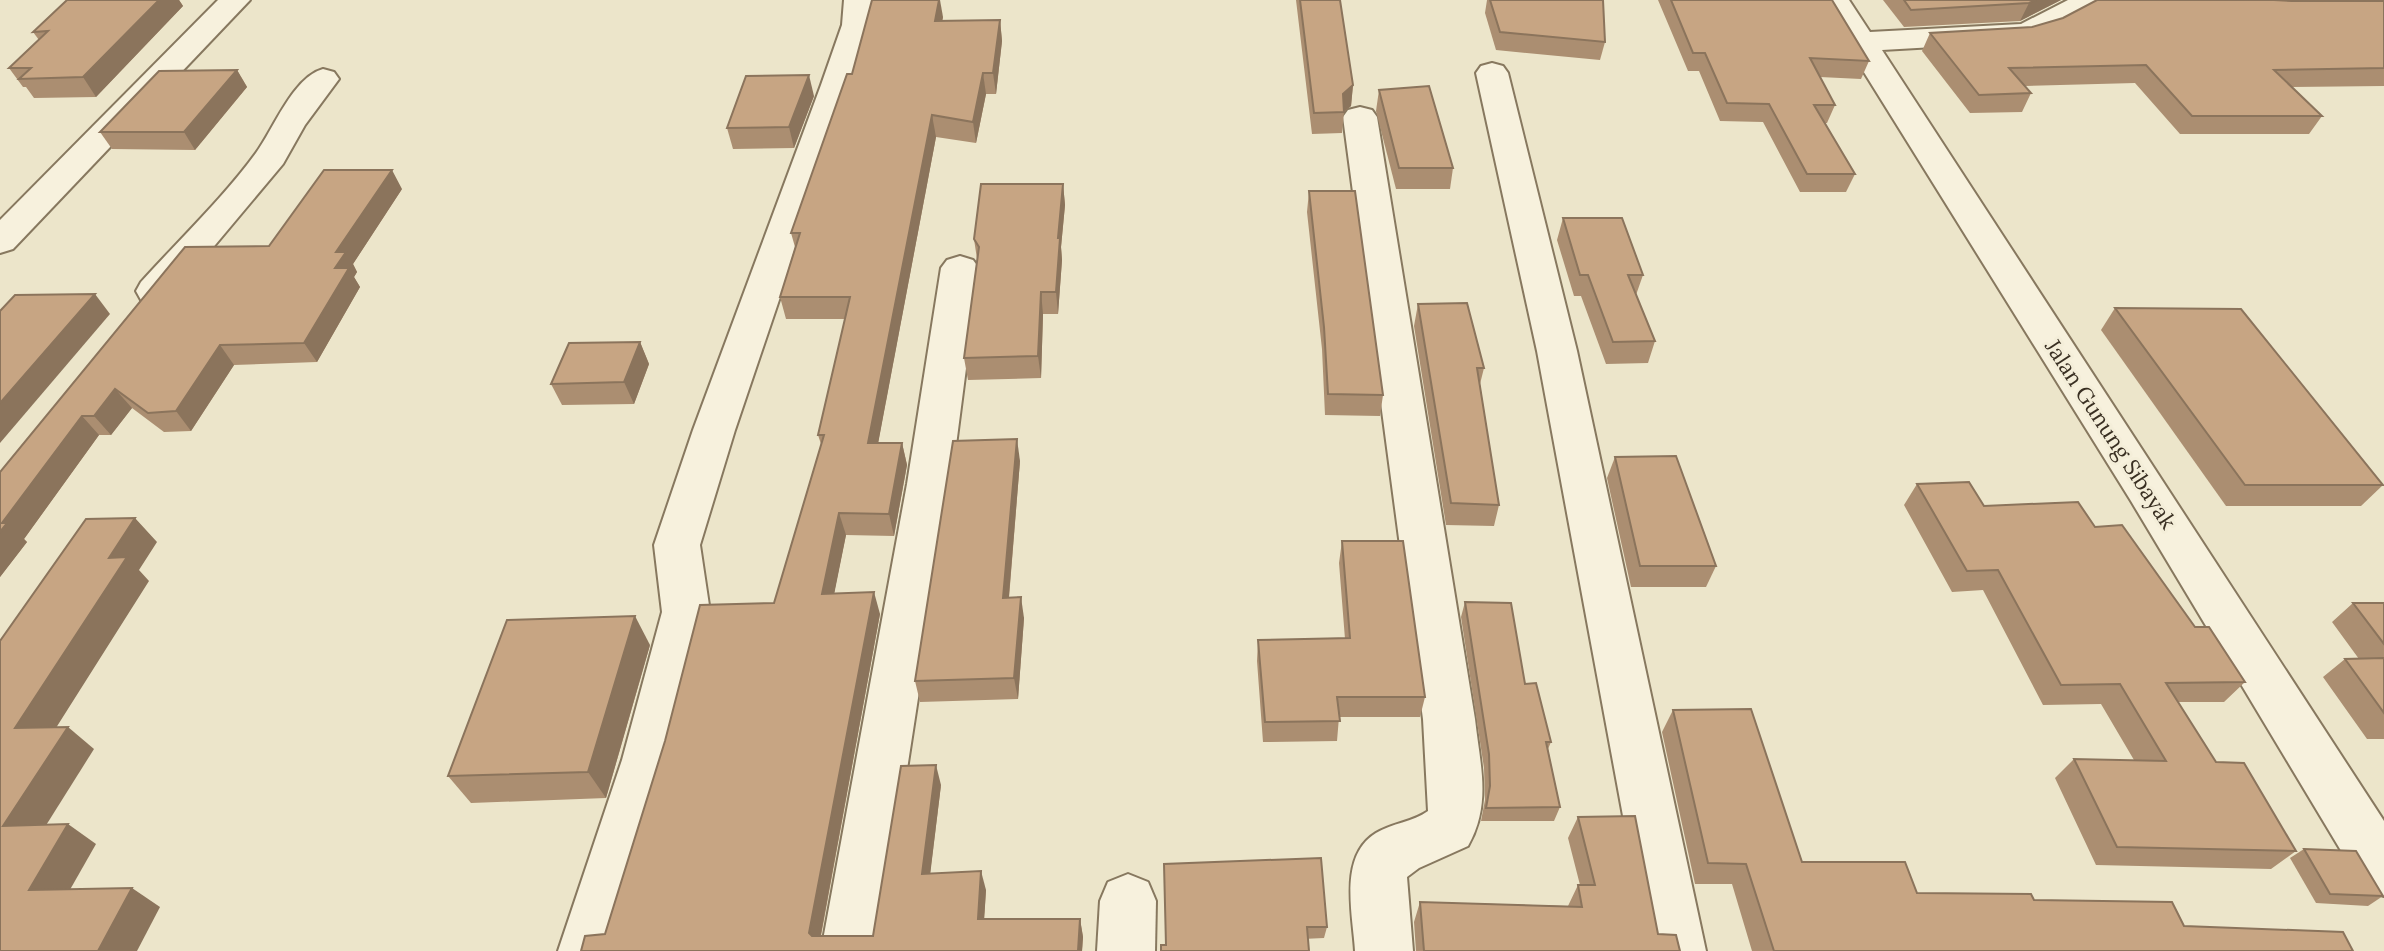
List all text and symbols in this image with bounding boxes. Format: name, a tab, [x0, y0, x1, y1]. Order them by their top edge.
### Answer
street label: Jalan Gunung Sibayak	[2039, 333, 2183, 534]

